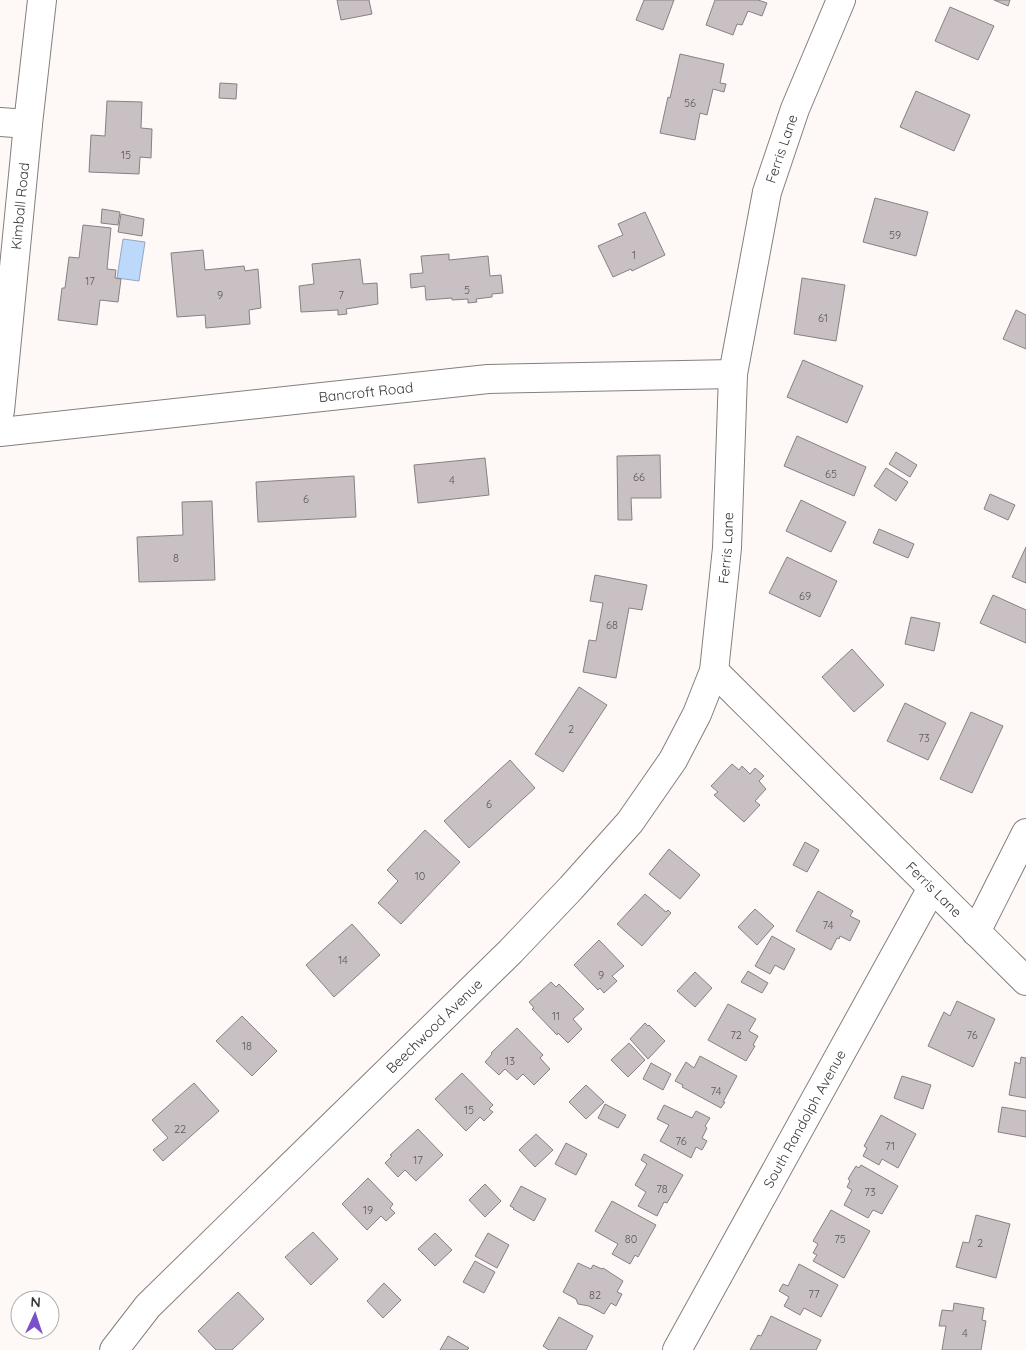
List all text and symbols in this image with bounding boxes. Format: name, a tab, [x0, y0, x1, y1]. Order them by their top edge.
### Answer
house number: 56	[684, 96, 696, 110]
street label: Ferris Lane	[762, 112, 802, 186]
house number: 15	[121, 148, 131, 162]
street label: Kimball Road	[7, 162, 33, 250]
house number: 59	[889, 228, 901, 242]
house number: 1	[632, 248, 636, 262]
house number: 17	[85, 274, 95, 288]
house number: 5	[464, 283, 470, 297]
house number: 9	[217, 288, 223, 302]
house number: 7	[338, 288, 344, 302]
house number: 61	[818, 311, 828, 325]
street label: Bancroft Road	[318, 378, 414, 406]
house number: 65	[825, 467, 837, 481]
house number: 66	[633, 470, 645, 484]
house number: 4	[449, 473, 455, 487]
house number: 6	[303, 492, 309, 506]
street label: Ferris Lane	[714, 512, 737, 585]
house number: 8	[173, 551, 179, 565]
house number: 69	[799, 589, 811, 603]
house number: 68	[606, 618, 618, 632]
house number: 2	[568, 722, 574, 736]
house number: 73	[918, 731, 930, 745]
house number: 6	[486, 797, 492, 811]
street label: Ferris Lane	[902, 858, 966, 921]
house number: 10	[415, 869, 425, 883]
house number: 74	[823, 918, 834, 932]
house number: 14	[338, 953, 348, 967]
house number: 9	[598, 968, 604, 982]
street label: Beechwood Avenue	[382, 975, 486, 1077]
house number: 11	[552, 1009, 560, 1023]
house number: 72	[730, 1028, 742, 1042]
house number: 76	[966, 1028, 978, 1042]
house number: 18	[242, 1039, 252, 1053]
street label: South Randolph Avenue	[759, 1046, 850, 1191]
house number: 13	[505, 1054, 515, 1068]
house number: 74	[711, 1084, 722, 1098]
house number: 15	[464, 1103, 474, 1117]
house number: 22	[174, 1122, 186, 1136]
house number: 76	[675, 1134, 687, 1148]
house number: 71	[885, 1139, 895, 1153]
house number: 17	[413, 1153, 423, 1167]
house number: 78	[656, 1182, 668, 1196]
house number: 73	[864, 1185, 876, 1199]
house number: 19	[363, 1203, 373, 1217]
house number: 80	[625, 1232, 637, 1246]
house number: 75	[834, 1232, 846, 1246]
house number: 2	[977, 1236, 983, 1250]
house number: 77	[808, 1287, 820, 1301]
house number: 82	[589, 1288, 601, 1302]
north arrow	[10, 1290, 60, 1340]
text: N	[30, 1293, 41, 1311]
house number: 4	[962, 1326, 968, 1340]

